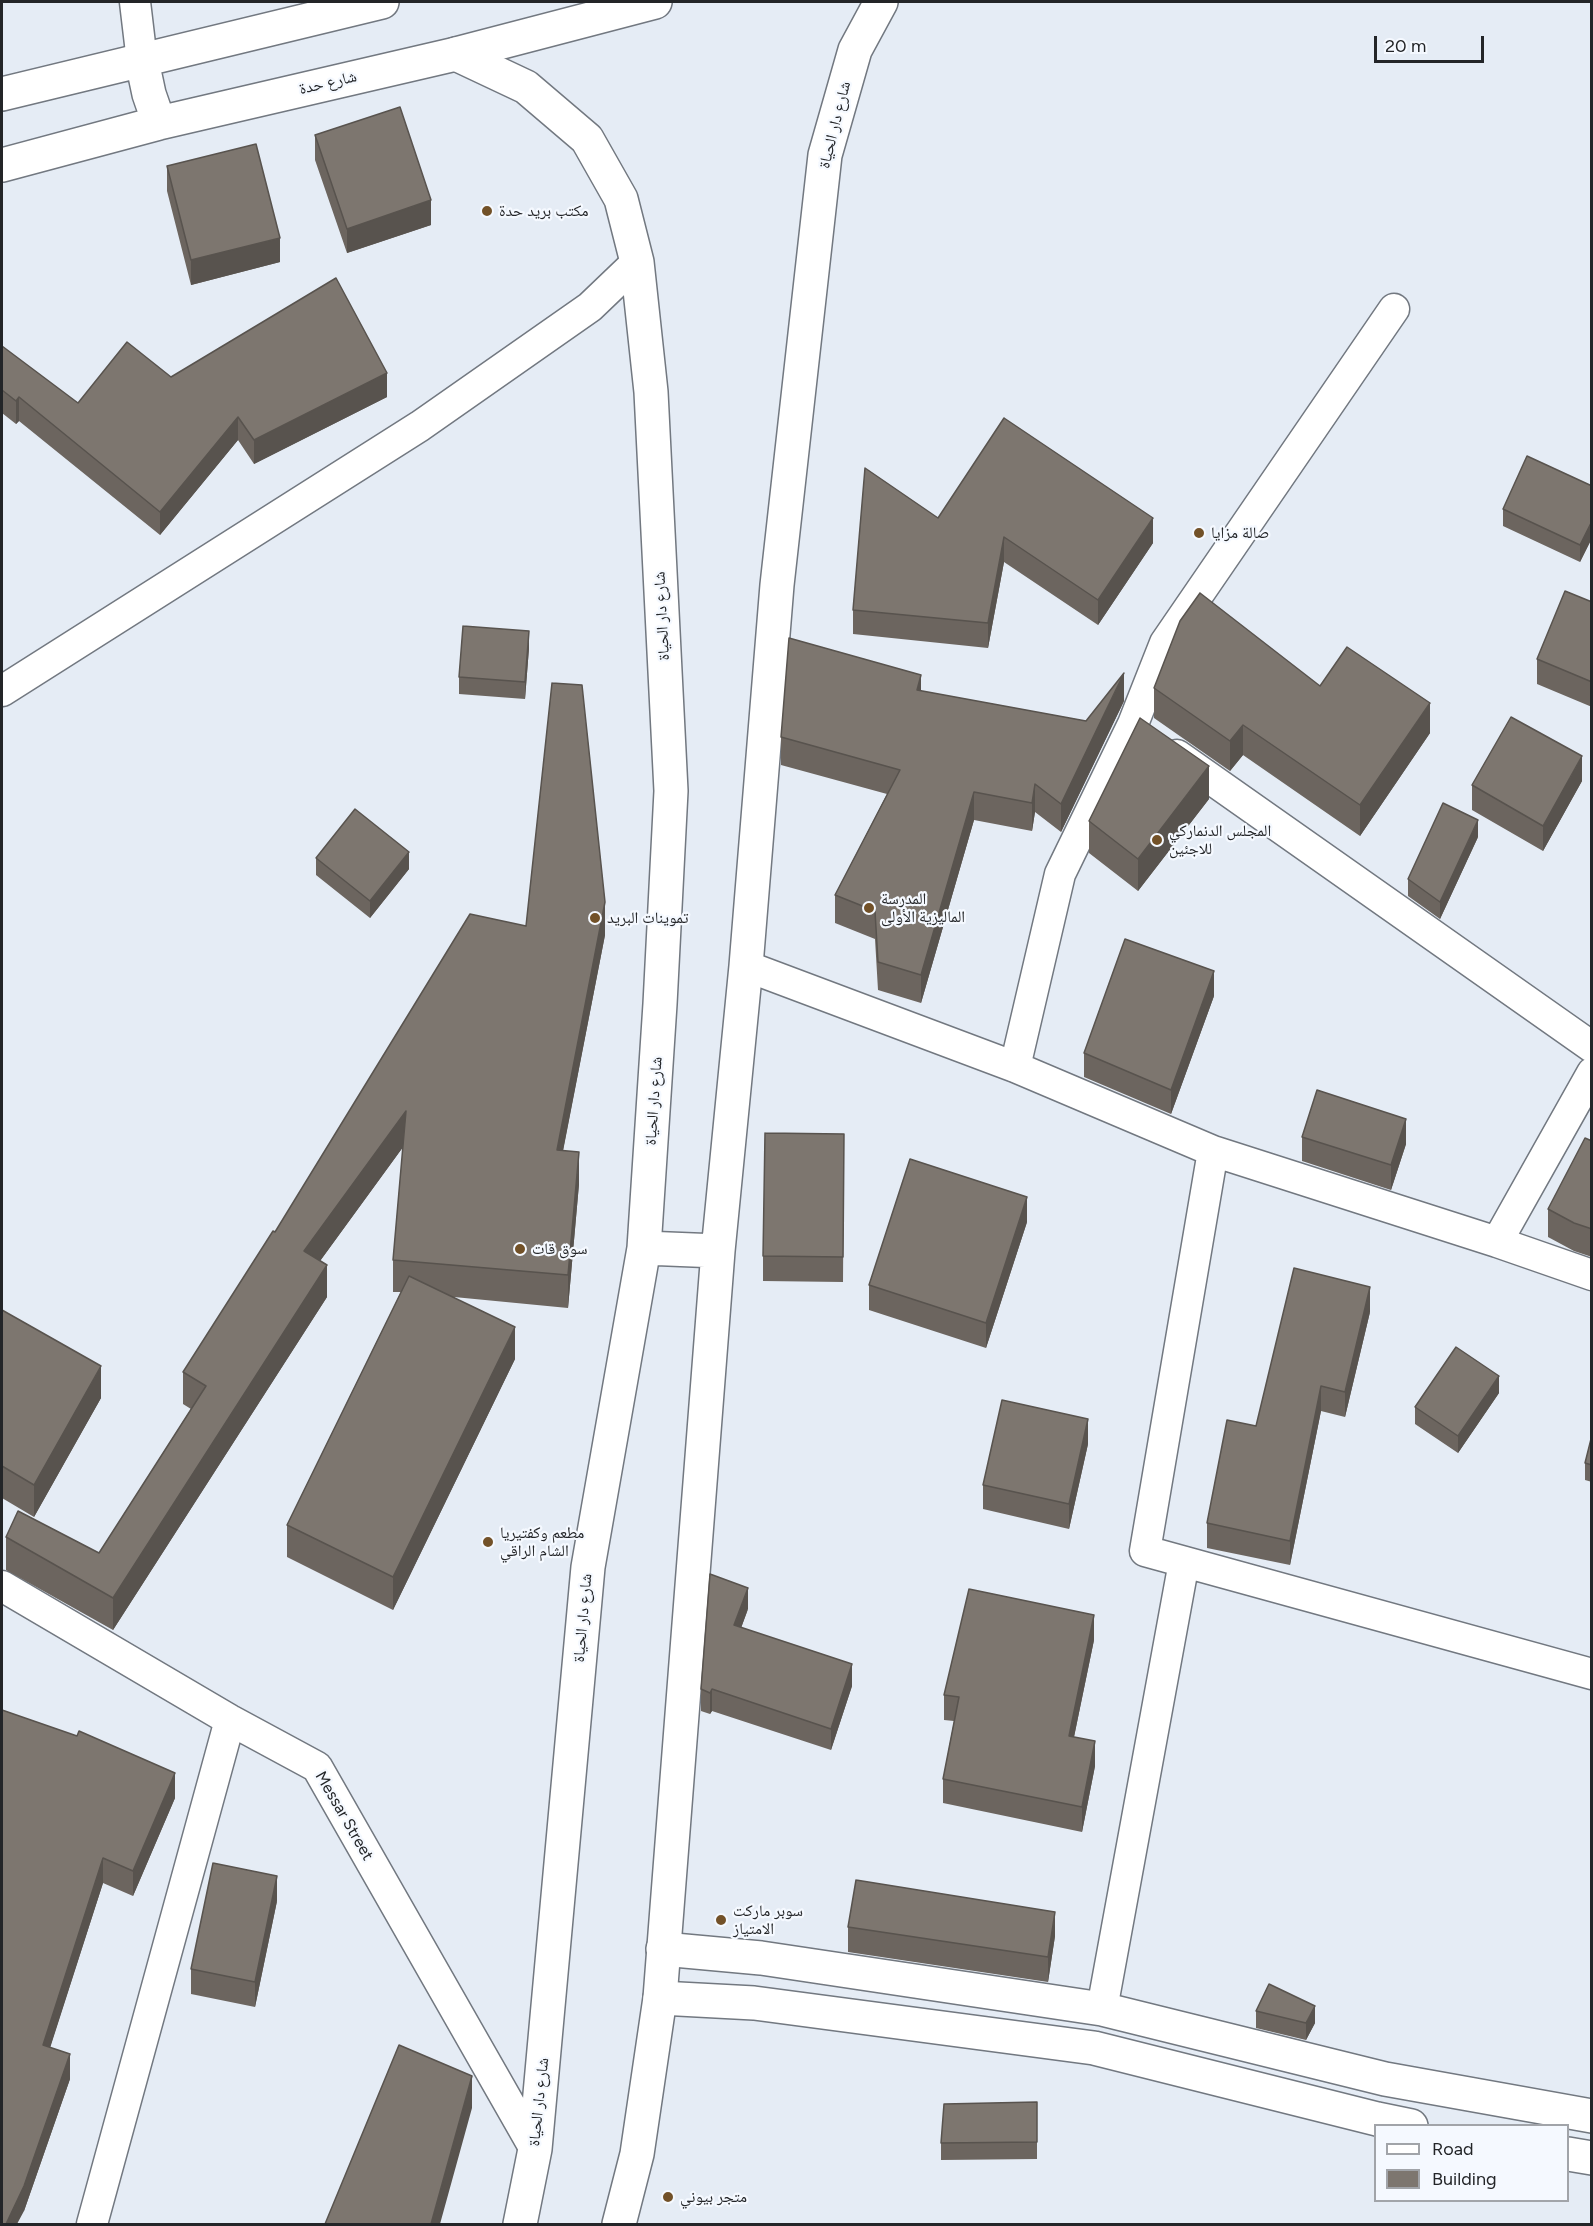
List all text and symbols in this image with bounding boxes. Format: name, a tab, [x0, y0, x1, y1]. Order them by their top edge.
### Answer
scale bar	[1377, 24, 1486, 62]
text: 20 m	[1385, 35, 1426, 57]
street label: شارع حدة	[297, 67, 359, 99]
street label: شارع دار الحياة	[815, 79, 855, 171]
place label: مكتب بريد حدة	[499, 201, 589, 221]
marker: مكتب بريد حدة	[480, 204, 494, 218]
place label: صالة مزايا	[1211, 523, 1269, 543]
marker: صالة مزايا	[1192, 526, 1206, 540]
street label: شارع دار الحياة	[650, 571, 674, 661]
place label: المجلس الدنماركي للاجئين	[1169, 821, 1271, 859]
marker: المجلس الدنماركي للاجئين	[1150, 833, 1164, 847]
place label: المدرسة الماليزية الأولى	[881, 889, 965, 927]
marker: المدرسة الماليزية الأولى	[862, 901, 876, 915]
place label: تموينات البريد	[607, 908, 689, 928]
marker: تموينات البريد	[588, 911, 602, 925]
street label: شارع دار الحياة	[641, 1056, 667, 1146]
place label: سوق قات	[532, 1239, 587, 1259]
marker: سوق قات	[513, 1242, 527, 1256]
place label: مطعم وكفتيريا الشام الراقي	[500, 1523, 584, 1561]
marker: مطعم وكفتيريا الشام الراقي	[481, 1535, 495, 1549]
street label: شارع دار الحياة	[570, 1573, 596, 1663]
street label: Messar Street	[311, 1768, 377, 1864]
place label: سوبر ماركت الامتياز	[733, 1901, 803, 1939]
marker: سوبر ماركت الامتياز	[714, 1913, 728, 1927]
street label: شارع دار الحياة	[525, 2057, 553, 2147]
legend	[1374, 2124, 1569, 2202]
text: Road	[1432, 2138, 1473, 2160]
text: Building	[1432, 2168, 1497, 2190]
place label: متجر بيوني	[680, 2187, 747, 2207]
marker: متجر بيوني	[661, 2190, 675, 2204]

